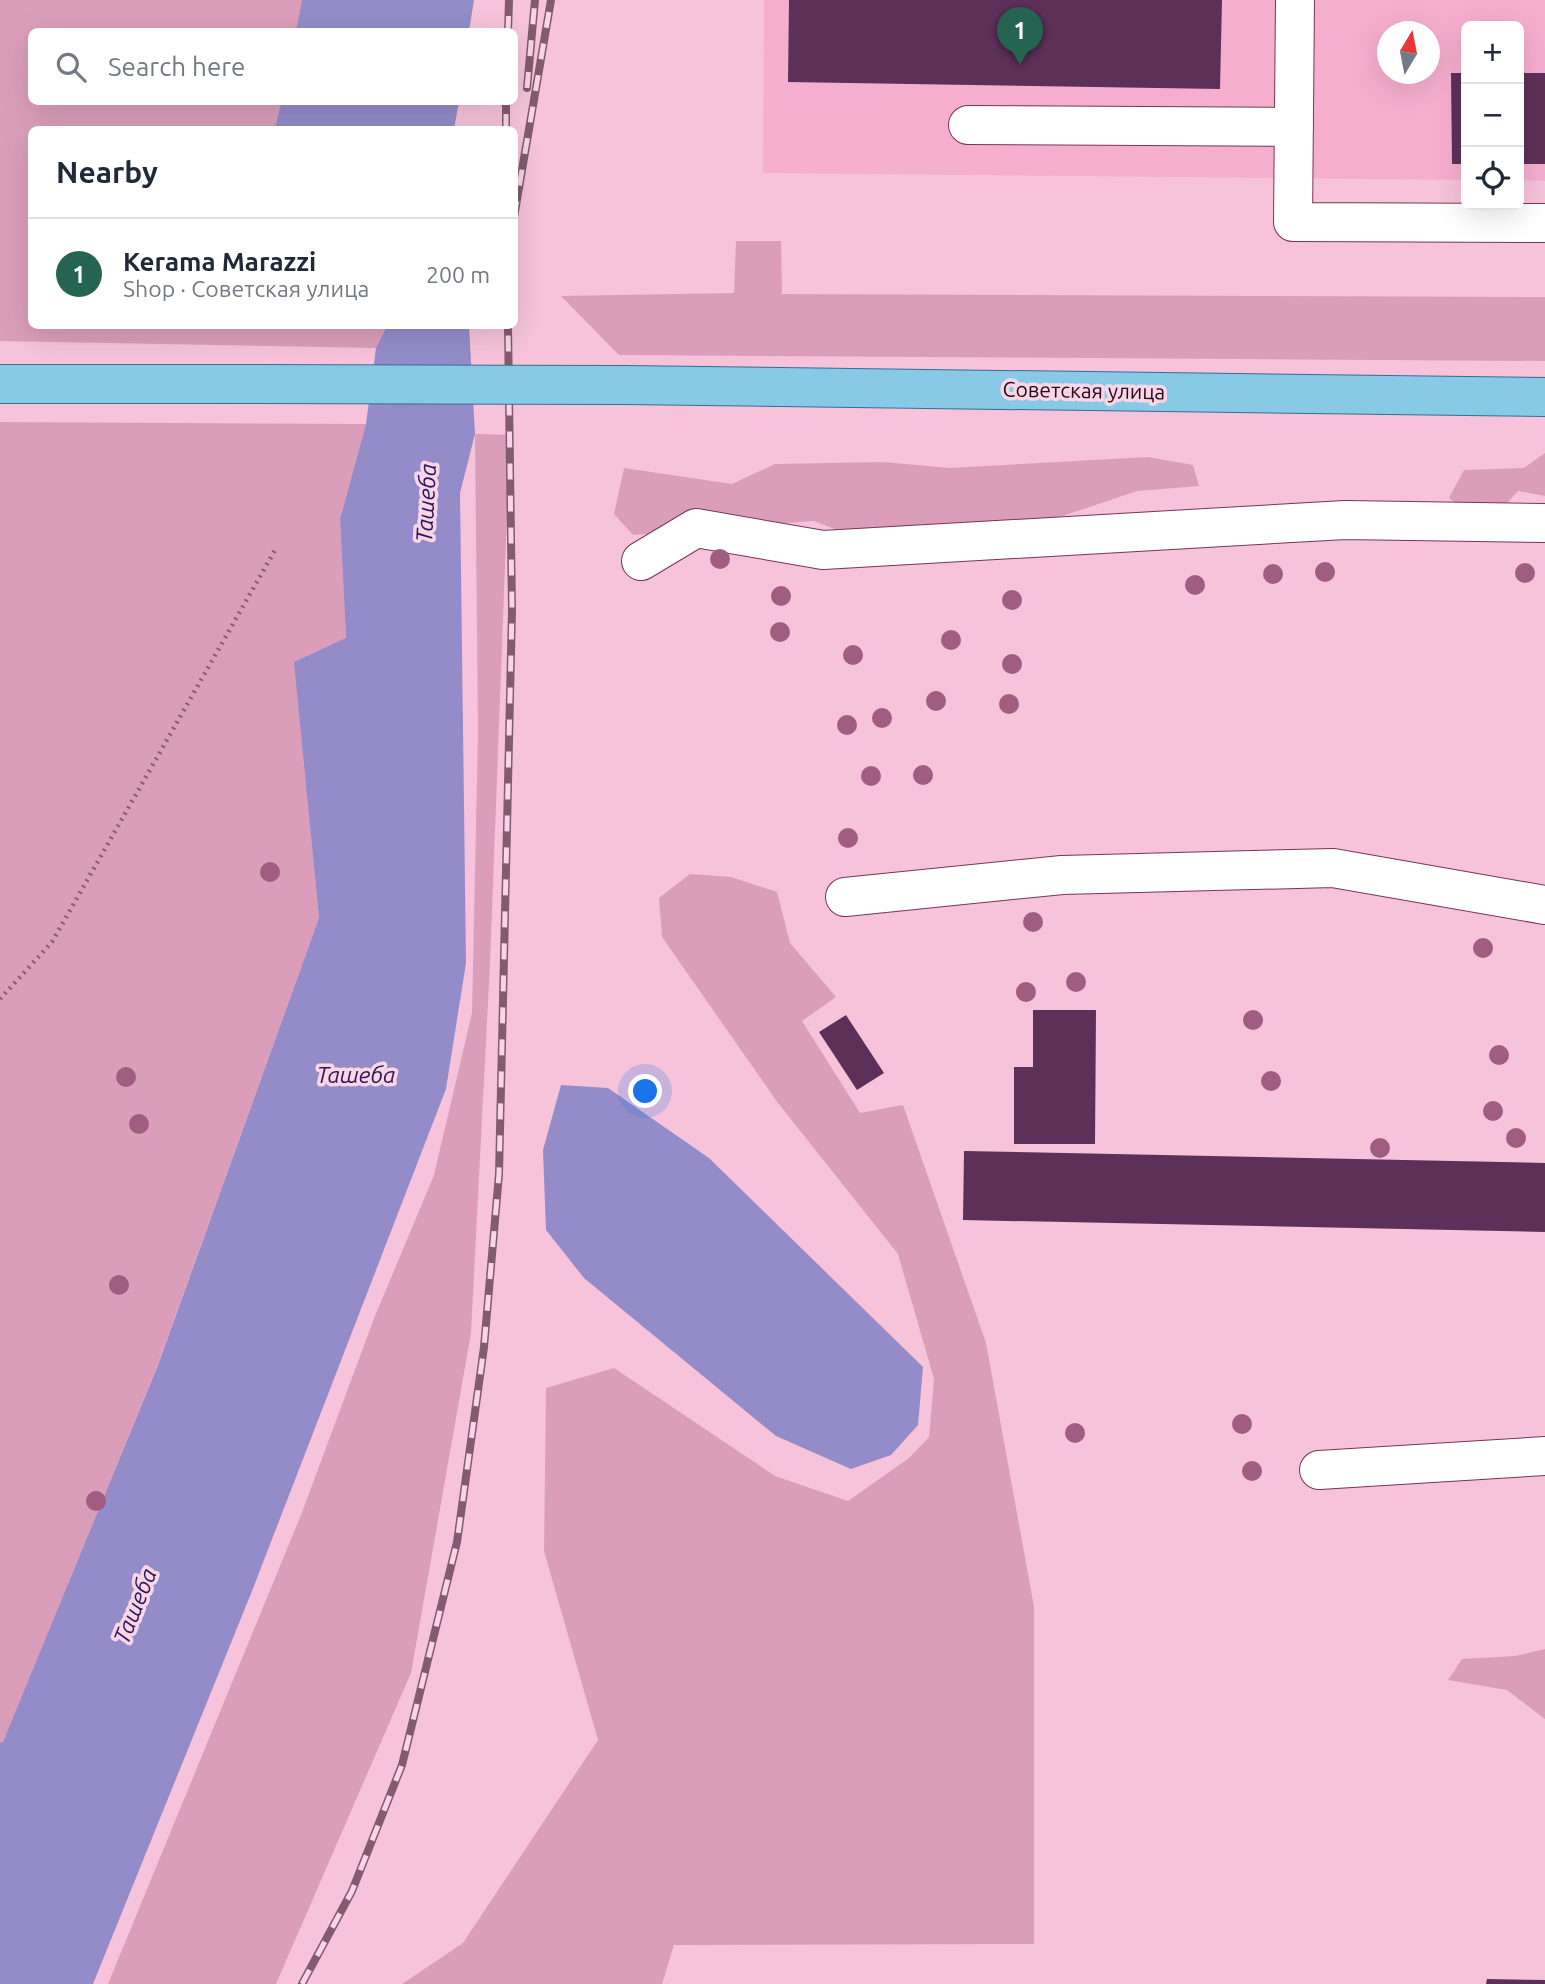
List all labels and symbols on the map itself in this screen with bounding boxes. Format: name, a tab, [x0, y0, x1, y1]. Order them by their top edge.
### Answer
pin: 1	[997, 7, 1043, 65]
north arrow	[1377, 21, 1440, 84]
street label: Советская улица	[1003, 377, 1166, 403]
water label: Ташеба	[411, 463, 440, 543]
water label: Ташеба	[317, 1062, 395, 1087]
your location	[628, 1074, 662, 1108]
water label: Ташеба	[108, 1565, 161, 1647]

